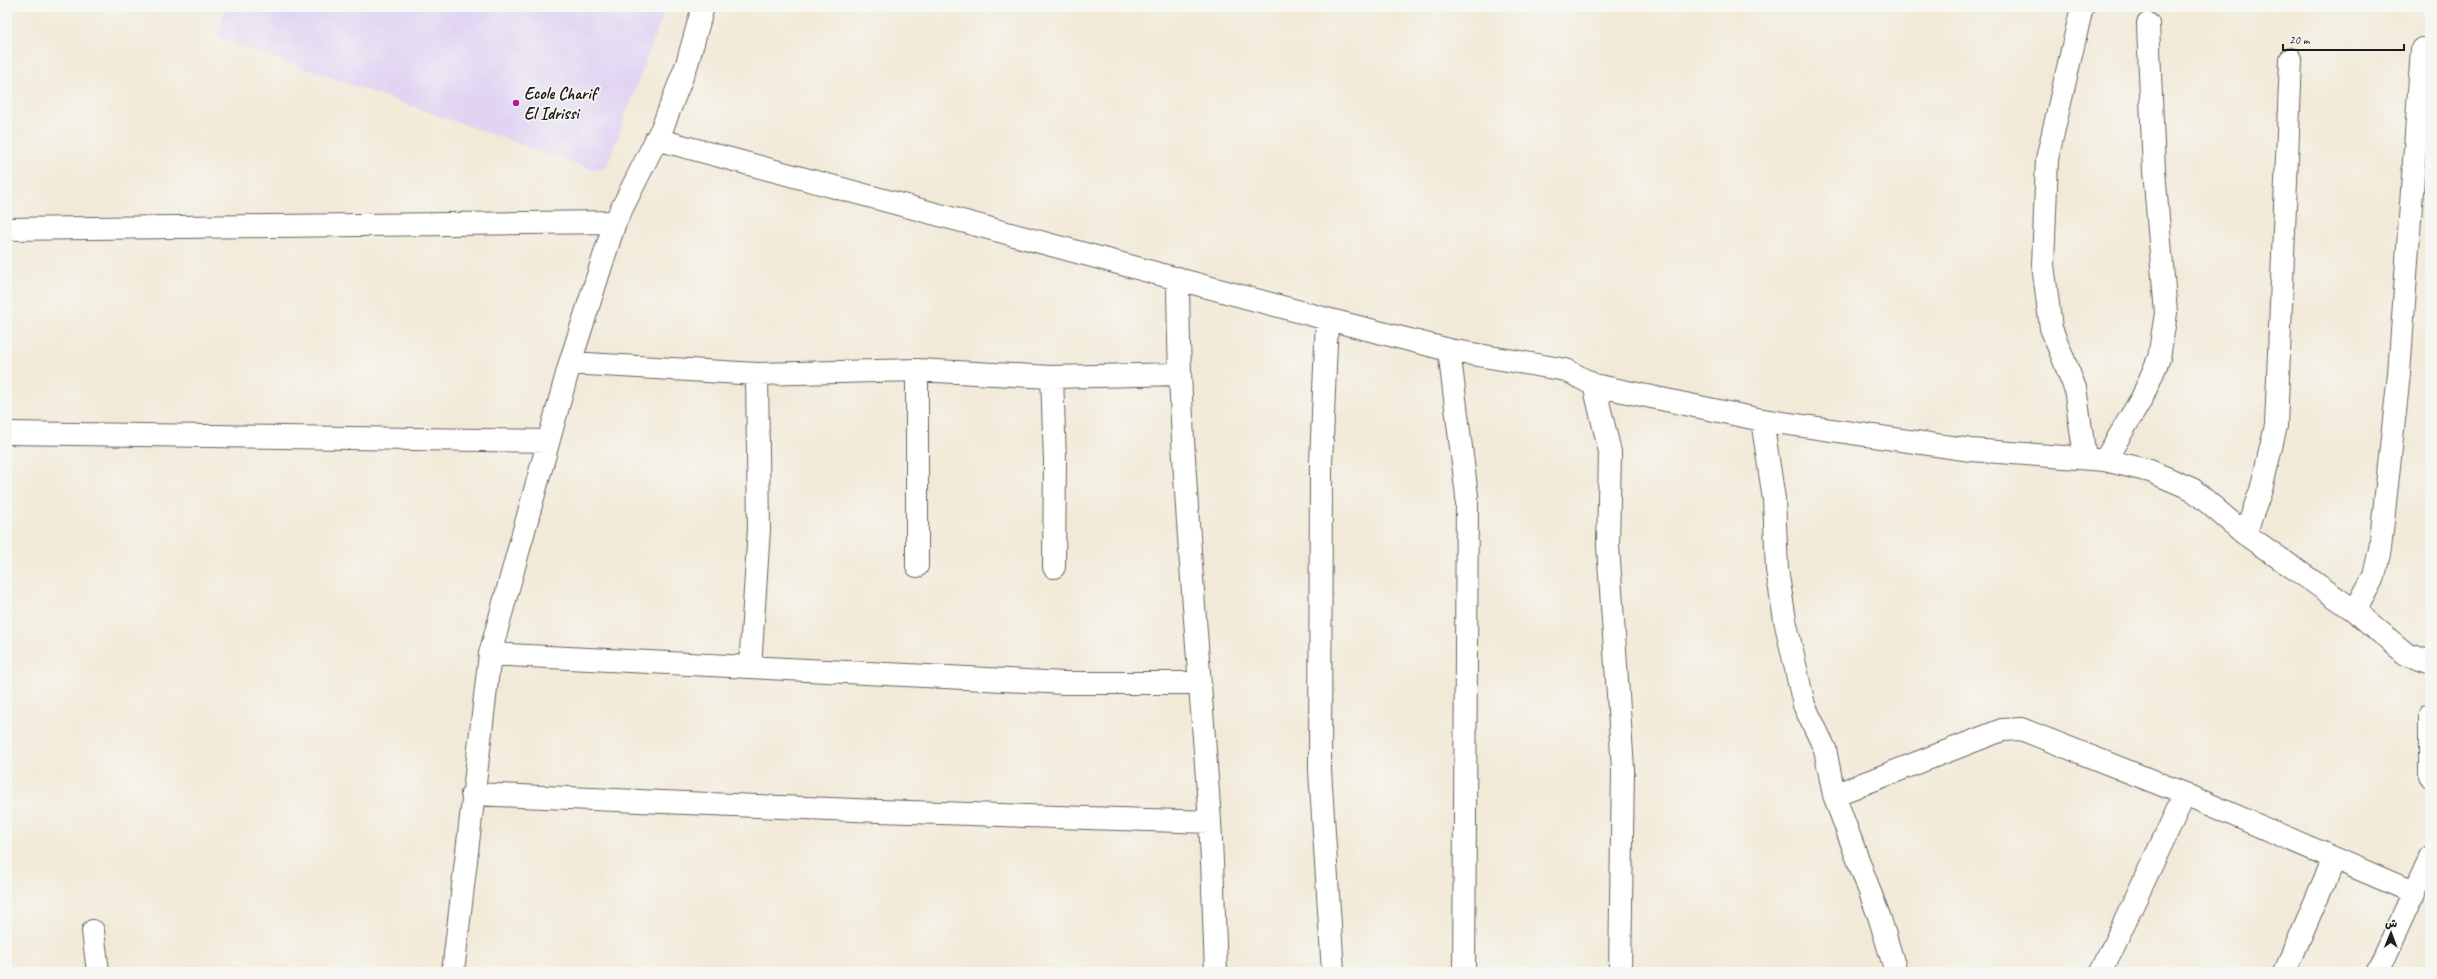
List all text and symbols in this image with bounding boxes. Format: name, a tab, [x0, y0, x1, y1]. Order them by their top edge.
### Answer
scale bar	[2283, 26, 2404, 52]
text: 20 m	[2289, 32, 2311, 48]
place label: Ecole Charif El Idrissi	[524, 83, 600, 124]
marker: Ecole Charif El Idrissi	[511, 98, 521, 108]
north arrow	[2371, 913, 2411, 953]
text: ش	[2385, 916, 2397, 930]

